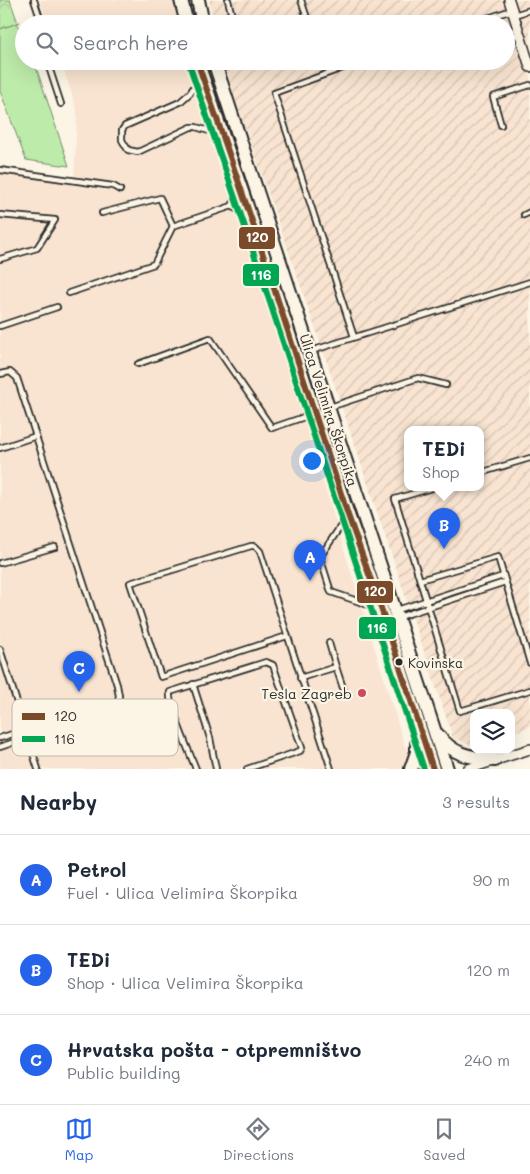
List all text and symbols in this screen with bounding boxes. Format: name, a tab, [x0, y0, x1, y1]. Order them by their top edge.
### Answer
search box	[15, 15, 515, 70]
icon: search	[33, 29, 61, 57]
text: Search here	[73, 30, 189, 55]
line badge: 120	[238, 226, 276, 250]
text: 120	[245, 227, 269, 246]
line badge: 116	[242, 263, 280, 287]
text: 116	[251, 265, 271, 284]
street label: Ulica Velimira Škorpika	[295, 331, 363, 489]
popup	[404, 426, 484, 491]
text: TEDi	[422, 436, 466, 461]
your location	[299, 448, 325, 474]
text: Shop	[422, 461, 460, 482]
pin: B	[428, 508, 460, 549]
pin: A	[294, 540, 326, 581]
line badge: 120	[356, 580, 394, 604]
text: 120	[363, 581, 387, 600]
line badge: 116	[358, 616, 397, 640]
text: 116	[367, 618, 387, 637]
pin: C	[63, 651, 95, 692]
place label: Kovinska	[408, 654, 463, 671]
marker: Kovinska	[394, 657, 404, 667]
place label: Tesla Zagreb	[261, 684, 352, 703]
marker: Tesla Zagreb	[356, 687, 368, 699]
legend	[12, 699, 178, 756]
text: 120	[54, 706, 77, 725]
map controls	[470, 709, 515, 754]
button: layers	[470, 709, 515, 754]
text: 116	[54, 729, 75, 748]
text: Nearby	[20, 788, 97, 815]
text: 3 results	[442, 791, 510, 812]
text: Petrol	[67, 857, 126, 882]
text: A	[30, 869, 42, 890]
text: 90 m	[473, 869, 510, 890]
text: Fuel · Ulica Velimira Škorpika	[67, 882, 298, 903]
text: TEDi	[67, 947, 110, 972]
text: B	[31, 959, 41, 980]
text: 120 m	[466, 959, 510, 980]
text: Shop · Ulica Velimira Škorpika	[67, 972, 304, 993]
text: Hrvatska pošta - otpremništvo	[67, 1037, 361, 1062]
text: C	[30, 1049, 42, 1070]
text: 240 m	[464, 1049, 510, 1070]
text: Public building	[67, 1062, 180, 1083]
tab: Map	[65, 1115, 93, 1164]
tab: Directions	[223, 1115, 294, 1164]
tab: Saved	[424, 1115, 465, 1164]

